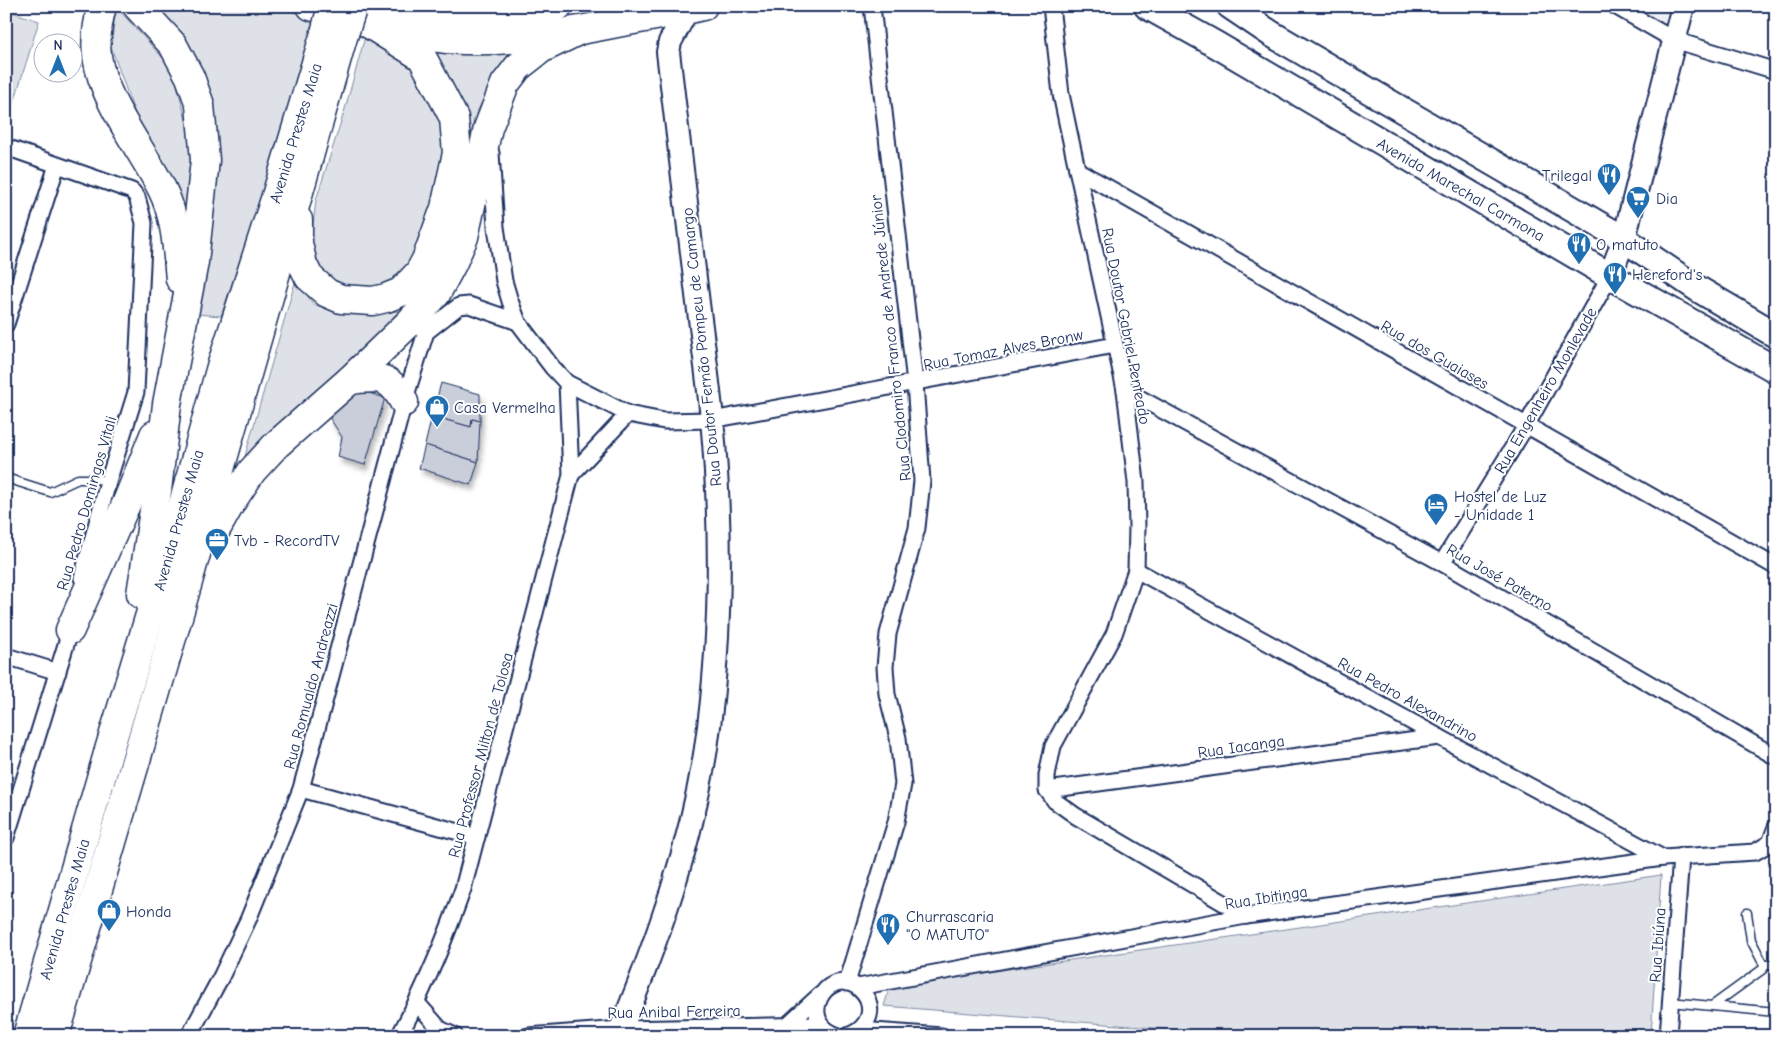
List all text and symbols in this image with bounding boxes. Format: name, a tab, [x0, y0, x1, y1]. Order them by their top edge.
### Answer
north arrow	[32, 32, 82, 82]
text: N	[53, 37, 63, 54]
street label: Avenida Prestes Maia	[266, 61, 326, 206]
street label: Avenida Marechal Carmona	[1373, 134, 1548, 245]
restaurant icon: Trilegal	[1596, 162, 1622, 196]
place label: Trilegal	[1542, 167, 1592, 185]
supermarket icon: Dia	[1625, 185, 1651, 219]
place label: Dia	[1656, 190, 1678, 208]
street label: Rua Clodomiro Franco de Andrede Júnior	[867, 193, 915, 482]
street label: Rua Doutor Fernão Pompeu de Camargo	[678, 207, 726, 487]
street label: Rua Doutor Gabriel Penteado	[1098, 226, 1154, 426]
restaurant icon: O matuto	[1566, 231, 1592, 265]
place label: O matuto	[1596, 236, 1658, 254]
restaurant icon: Hereford's	[1602, 261, 1628, 295]
place label: Hereford's	[1632, 266, 1703, 284]
street label: Rua Engenheiro Monlevade	[1491, 304, 1601, 477]
street label: Rua dos Guaiases	[1378, 317, 1492, 393]
street label: Rua Tomaz Alves Bronw	[922, 326, 1085, 374]
shop icon: Casa Vermelha	[424, 394, 450, 428]
place label: Casa Vermelha	[454, 399, 556, 417]
street label: Rua Pedro Domingos Vitali	[53, 414, 121, 593]
street label: Avenida Prestes Maia	[150, 448, 208, 593]
place label: Hostel de Luz - Unidade 1	[1454, 488, 1546, 524]
hotel icon: Hostel de Luz - Unidade 1	[1423, 492, 1449, 526]
office icon: Tvb - RecordTV	[204, 527, 230, 561]
place label: Tvb - RecordTV	[234, 532, 340, 550]
street label: Rua José Paterno	[1443, 540, 1556, 615]
street label: Rua Romualdo Andreazzi	[280, 601, 342, 771]
street label: Rua Professor Milton de Tolosa	[445, 651, 517, 860]
street label: Rua Pedro Alexandrino	[1335, 654, 1481, 746]
street label: Rua Iacanga	[1197, 732, 1286, 762]
street label: Avenida Prestes Maia	[36, 837, 94, 982]
street label: Rua Ibitinga	[1223, 883, 1309, 913]
shop icon: Honda	[96, 898, 122, 932]
place label: Honda	[126, 903, 172, 921]
street label: Rua Ibiúna	[1646, 907, 1670, 983]
place label: Churrascaria "O MATUTO"	[906, 908, 994, 944]
restaurant icon: Churrascaria "O MATUTO"	[875, 912, 901, 946]
street label: Rua Anibal Ferreira	[607, 1002, 741, 1022]

